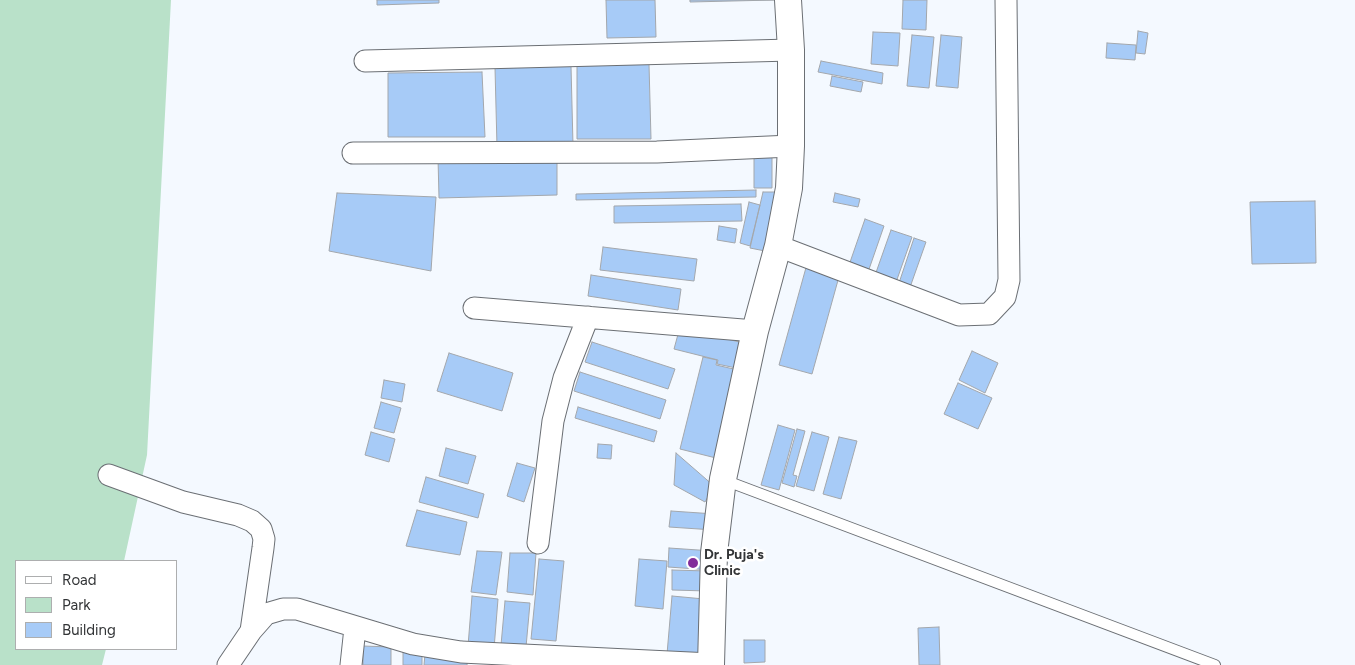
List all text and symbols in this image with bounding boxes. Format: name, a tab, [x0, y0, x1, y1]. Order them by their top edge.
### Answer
place label: Dr. Puja's Clinic	[704, 547, 764, 580]
marker: Dr. Puja's Clinic	[686, 556, 700, 570]
legend	[15, 560, 178, 650]
text: Road	[62, 571, 97, 589]
text: Park	[62, 596, 91, 614]
text: Building	[62, 621, 116, 639]

